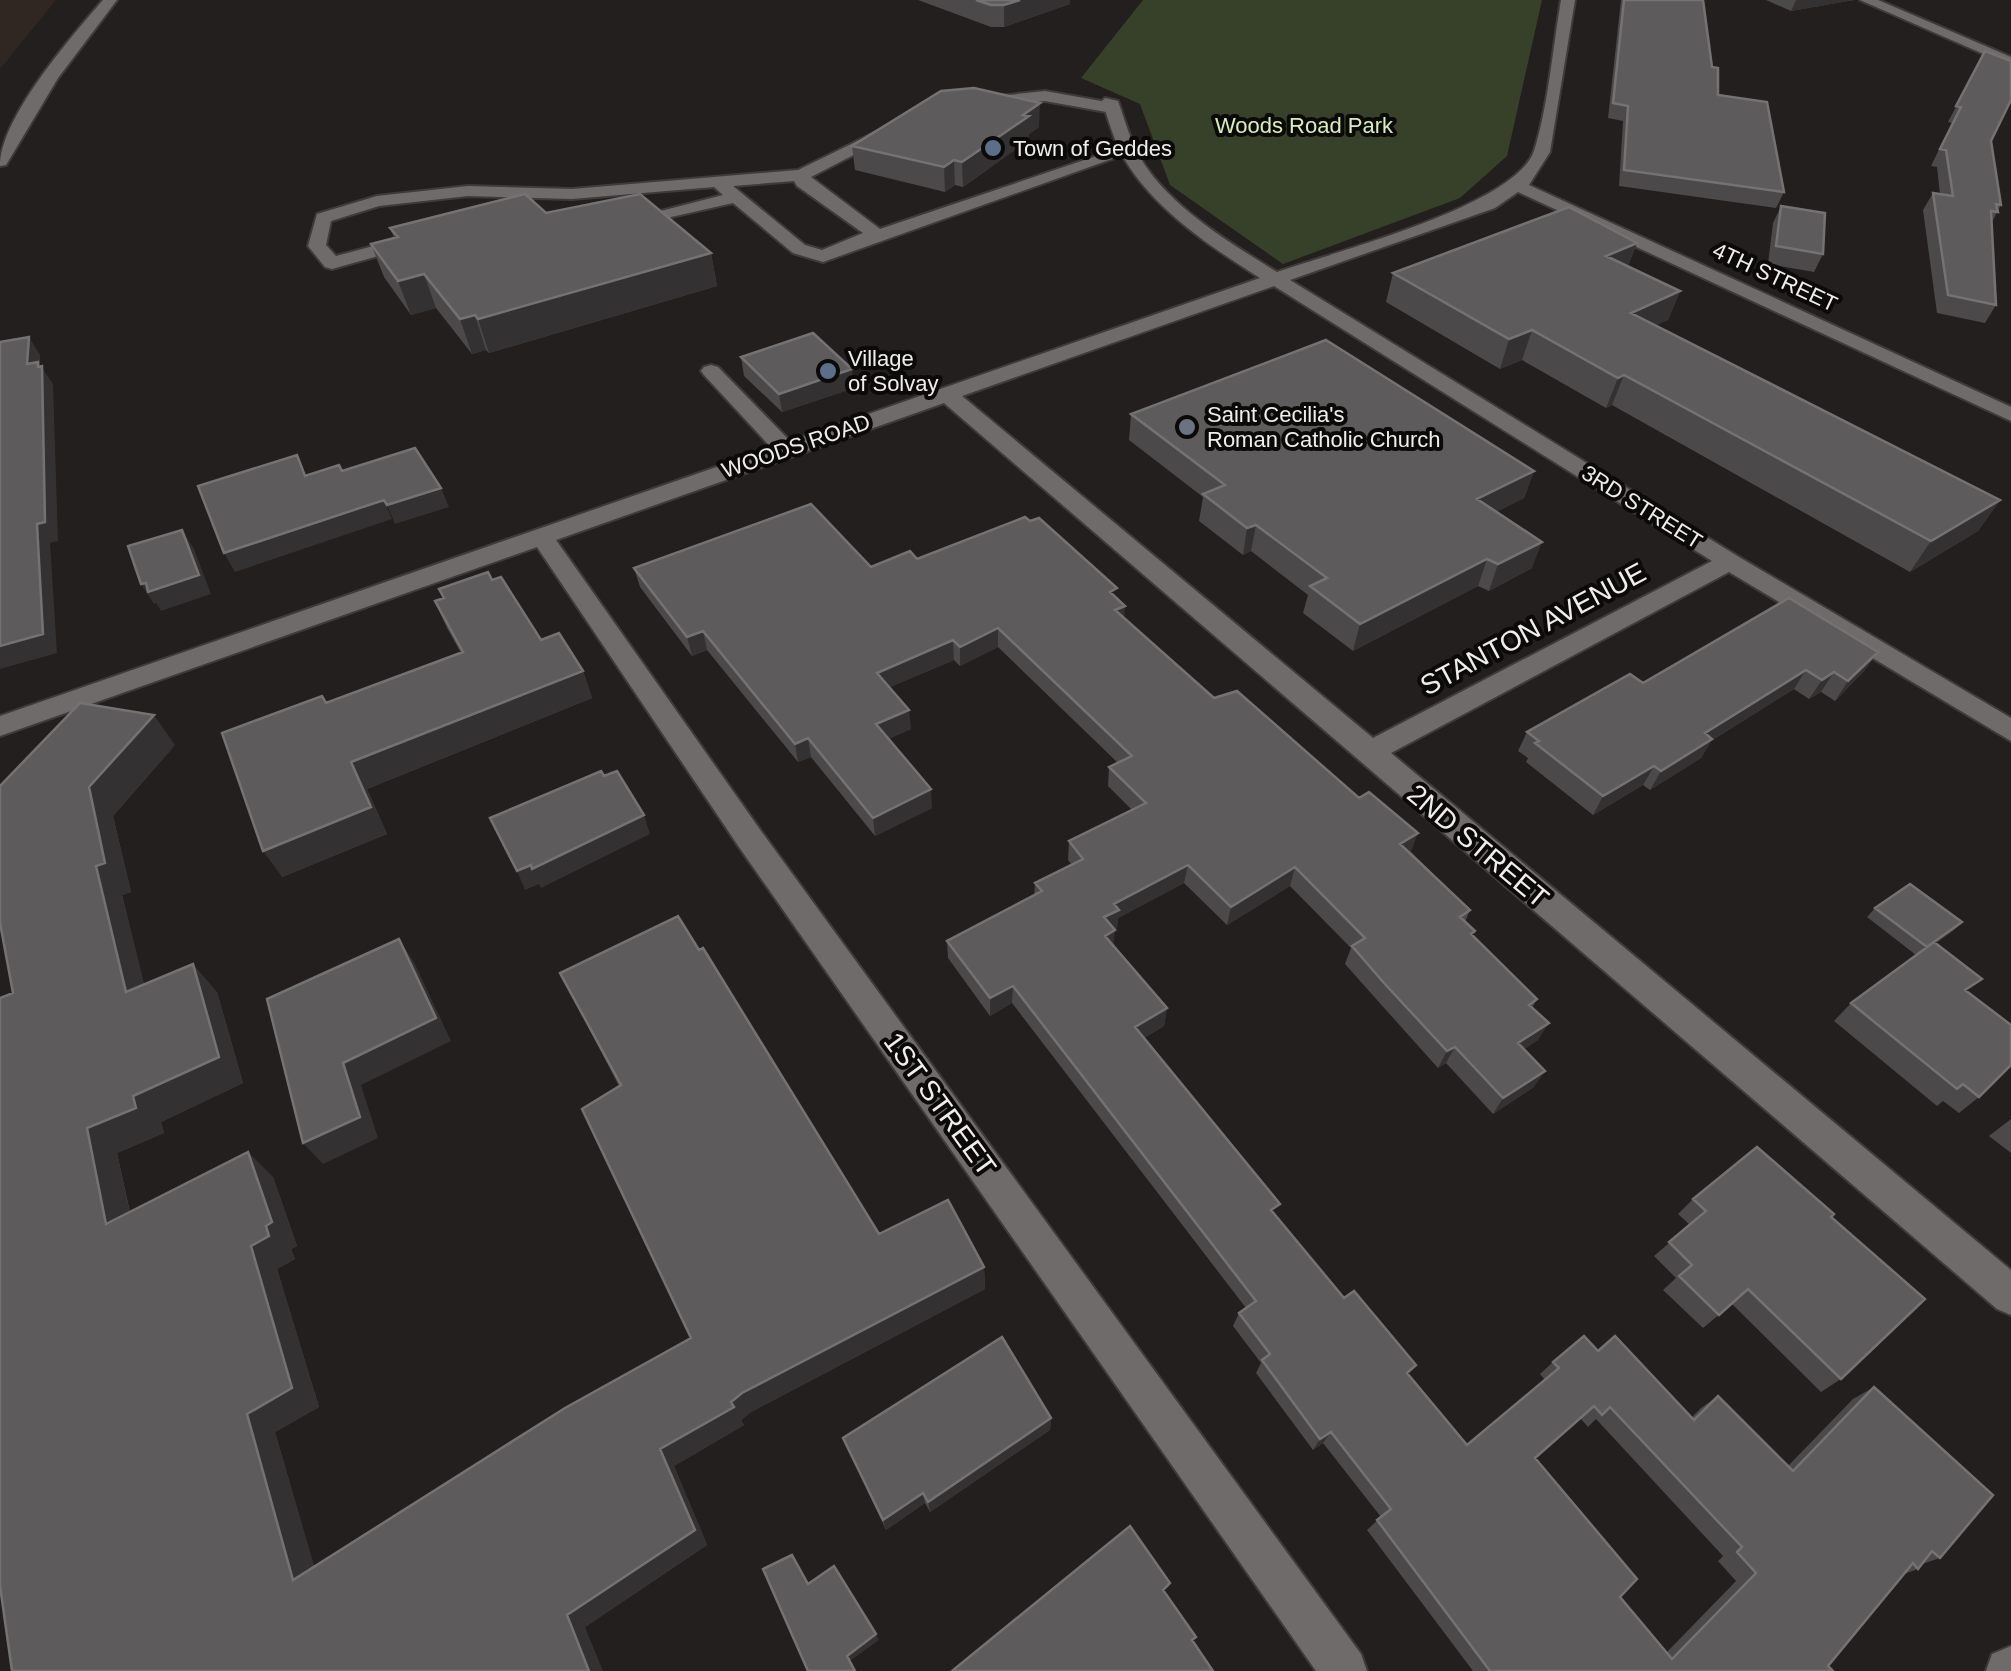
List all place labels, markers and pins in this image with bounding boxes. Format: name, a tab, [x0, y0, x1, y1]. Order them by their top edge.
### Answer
place label: Town of Geddes	[1013, 136, 1172, 161]
marker: Town of Geddes	[982, 137, 1004, 159]
place label: Village of Solvay	[848, 346, 939, 396]
marker: Village of Solvay	[817, 360, 839, 382]
place label: Saint Cecilia's Roman Catholic Church	[1207, 402, 1441, 452]
marker: Saint Cecilia's Roman Catholic Church	[1176, 416, 1198, 438]

